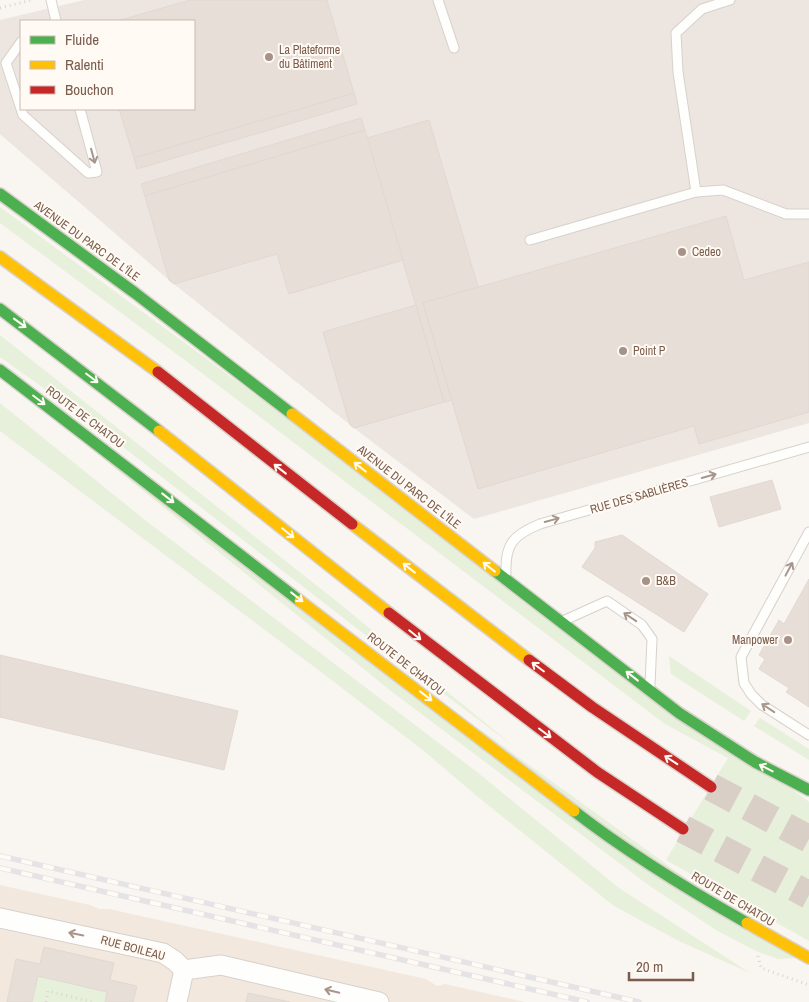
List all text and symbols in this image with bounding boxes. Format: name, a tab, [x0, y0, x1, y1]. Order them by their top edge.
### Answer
legend	[20, 20, 195, 110]
text: Fluide	[65, 29, 99, 50]
place label: La Plateforme du Bâtiment	[279, 42, 340, 72]
marker: La Plateforme du Bâtiment	[263, 51, 275, 63]
text: Ralenti	[65, 54, 104, 75]
text: Bouchon	[65, 79, 114, 100]
one-way arrow	[88, 147, 98, 163]
street label: AVENUE DU PARC DE L'ÎLE	[30, 197, 143, 285]
place label: Cedeo	[692, 244, 721, 260]
marker: Cedeo	[676, 246, 688, 258]
one-way arrow	[13, 318, 26, 329]
place label: Point P	[633, 343, 666, 359]
marker: Point P	[617, 345, 629, 357]
one-way arrow	[85, 373, 99, 383]
street label: ROUTE DE CHATOU	[43, 382, 127, 452]
one-way arrow	[32, 394, 45, 405]
street label: AVENUE DU PARC DE L'ÎLE	[353, 441, 464, 532]
one-way arrow	[354, 462, 367, 473]
one-way arrow	[274, 463, 287, 474]
one-way arrow	[700, 470, 716, 480]
street label: RUE DES SABLIÈRES	[588, 474, 690, 518]
one-way arrow	[161, 493, 174, 504]
one-way arrow	[544, 515, 560, 525]
one-way arrow	[281, 528, 294, 539]
one-way arrow	[483, 561, 496, 572]
one-way arrow	[784, 561, 794, 576]
one-way arrow	[402, 563, 415, 574]
place label: B&B	[656, 573, 676, 589]
marker: B&B	[640, 575, 652, 587]
one-way arrow	[290, 592, 303, 603]
one-way arrow	[623, 611, 637, 621]
street label: ROUTE DE CHATOU	[364, 629, 448, 699]
one-way arrow	[408, 629, 421, 640]
place label: Manpower	[732, 632, 779, 648]
marker: Manpower	[782, 634, 794, 646]
one-way arrow	[532, 661, 545, 672]
one-way arrow	[626, 671, 639, 682]
one-way arrow	[419, 691, 432, 702]
one-way arrow	[761, 703, 775, 713]
one-way arrow	[538, 728, 552, 738]
one-way arrow	[664, 755, 678, 765]
one-way arrow	[758, 763, 773, 773]
street label: ROUTE DE CHATOU	[688, 868, 778, 930]
one-way arrow	[68, 929, 84, 938]
street label: RUE BOILEAU	[99, 932, 167, 964]
scale bar	[629, 950, 693, 982]
text: 20 m	[636, 956, 663, 977]
one-way arrow	[324, 986, 340, 995]

